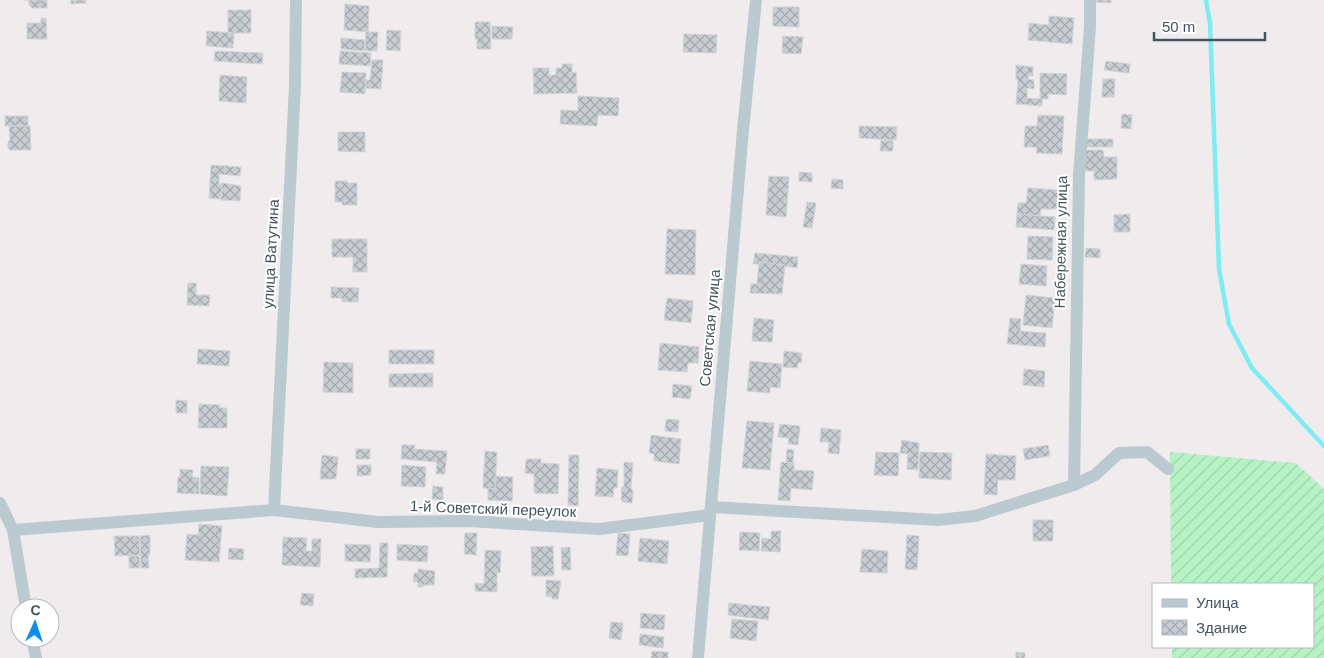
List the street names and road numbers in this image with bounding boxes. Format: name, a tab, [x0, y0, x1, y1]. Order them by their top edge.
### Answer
street label: Набережная улица	[1051, 175, 1070, 308]
street label: улица Ватутина	[259, 198, 282, 309]
street label: Советская улица	[696, 268, 723, 387]
street label: 1-й Советский переулок	[410, 497, 577, 520]

